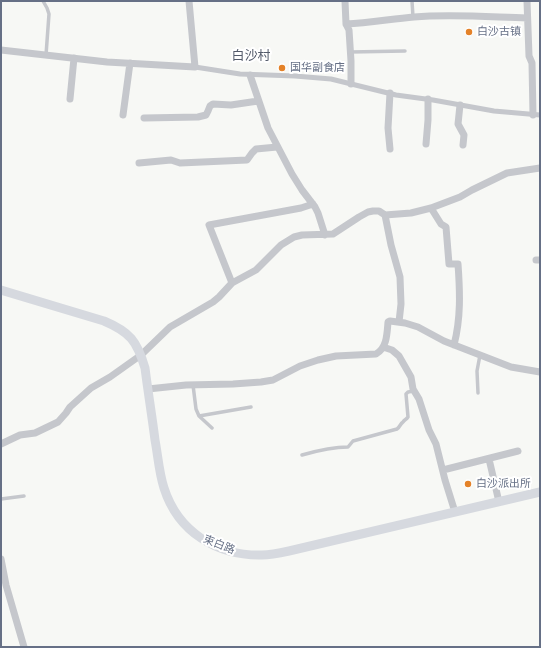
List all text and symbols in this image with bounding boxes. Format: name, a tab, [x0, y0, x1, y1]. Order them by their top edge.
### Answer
place label: 白沙古镇	[477, 25, 521, 39]
marker: 白沙古镇	[464, 27, 474, 37]
district label: 白沙村	[232, 48, 270, 64]
place label: 国华副食店	[290, 61, 345, 75]
marker: 国华副食店	[277, 63, 287, 73]
place label: 白沙派出所	[476, 477, 531, 491]
marker: 白沙派出所	[463, 479, 473, 489]
street label: 束白路	[201, 533, 237, 557]

